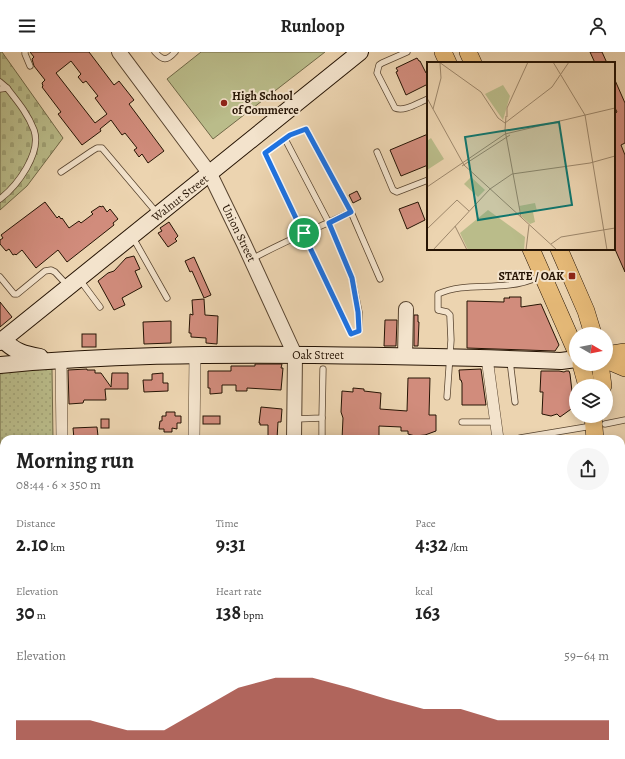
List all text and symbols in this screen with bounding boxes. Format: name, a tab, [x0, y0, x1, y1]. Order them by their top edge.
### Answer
text: Runloop	[280, 14, 345, 38]
icon: menu	[16, 15, 38, 37]
icon: person	[587, 15, 609, 37]
inset map	[427, 62, 615, 250]
place label: High School of Commerce	[232, 88, 299, 118]
marker: High School of Commerce	[219, 98, 229, 108]
street label: Walnut Street	[148, 171, 212, 226]
street label: Union Street	[218, 201, 260, 265]
pin	[287, 216, 321, 250]
icon: arrive	[293, 222, 315, 244]
place label: STATE / OAK	[499, 268, 564, 284]
marker: STATE / OAK	[567, 271, 577, 281]
north arrow	[569, 327, 613, 371]
map controls	[569, 327, 613, 423]
street label: Oak Street	[292, 347, 344, 363]
button: layers	[569, 379, 613, 423]
text: Morning run	[16, 446, 134, 476]
button: share	[567, 448, 609, 490]
text: 08:44 · 6 × 350 m	[16, 476, 101, 493]
text: Distance	[16, 516, 55, 531]
text: Time	[216, 516, 239, 531]
text: Pace	[415, 516, 436, 531]
text: 2.10	[16, 531, 48, 558]
text: 9:31	[216, 531, 245, 558]
text: 4:32	[415, 531, 448, 558]
text: km	[48, 540, 65, 555]
text: /km	[448, 540, 468, 555]
text: Elevation	[16, 584, 58, 599]
text: Heart rate	[216, 584, 262, 599]
text: kcal	[415, 584, 433, 599]
text: 30	[16, 599, 35, 626]
text: 138	[216, 599, 241, 626]
text: 163	[415, 599, 440, 626]
text: m	[35, 608, 46, 623]
text: bpm	[241, 608, 264, 623]
text: Elevation	[16, 647, 66, 664]
text: 59–64 m	[564, 647, 609, 664]

